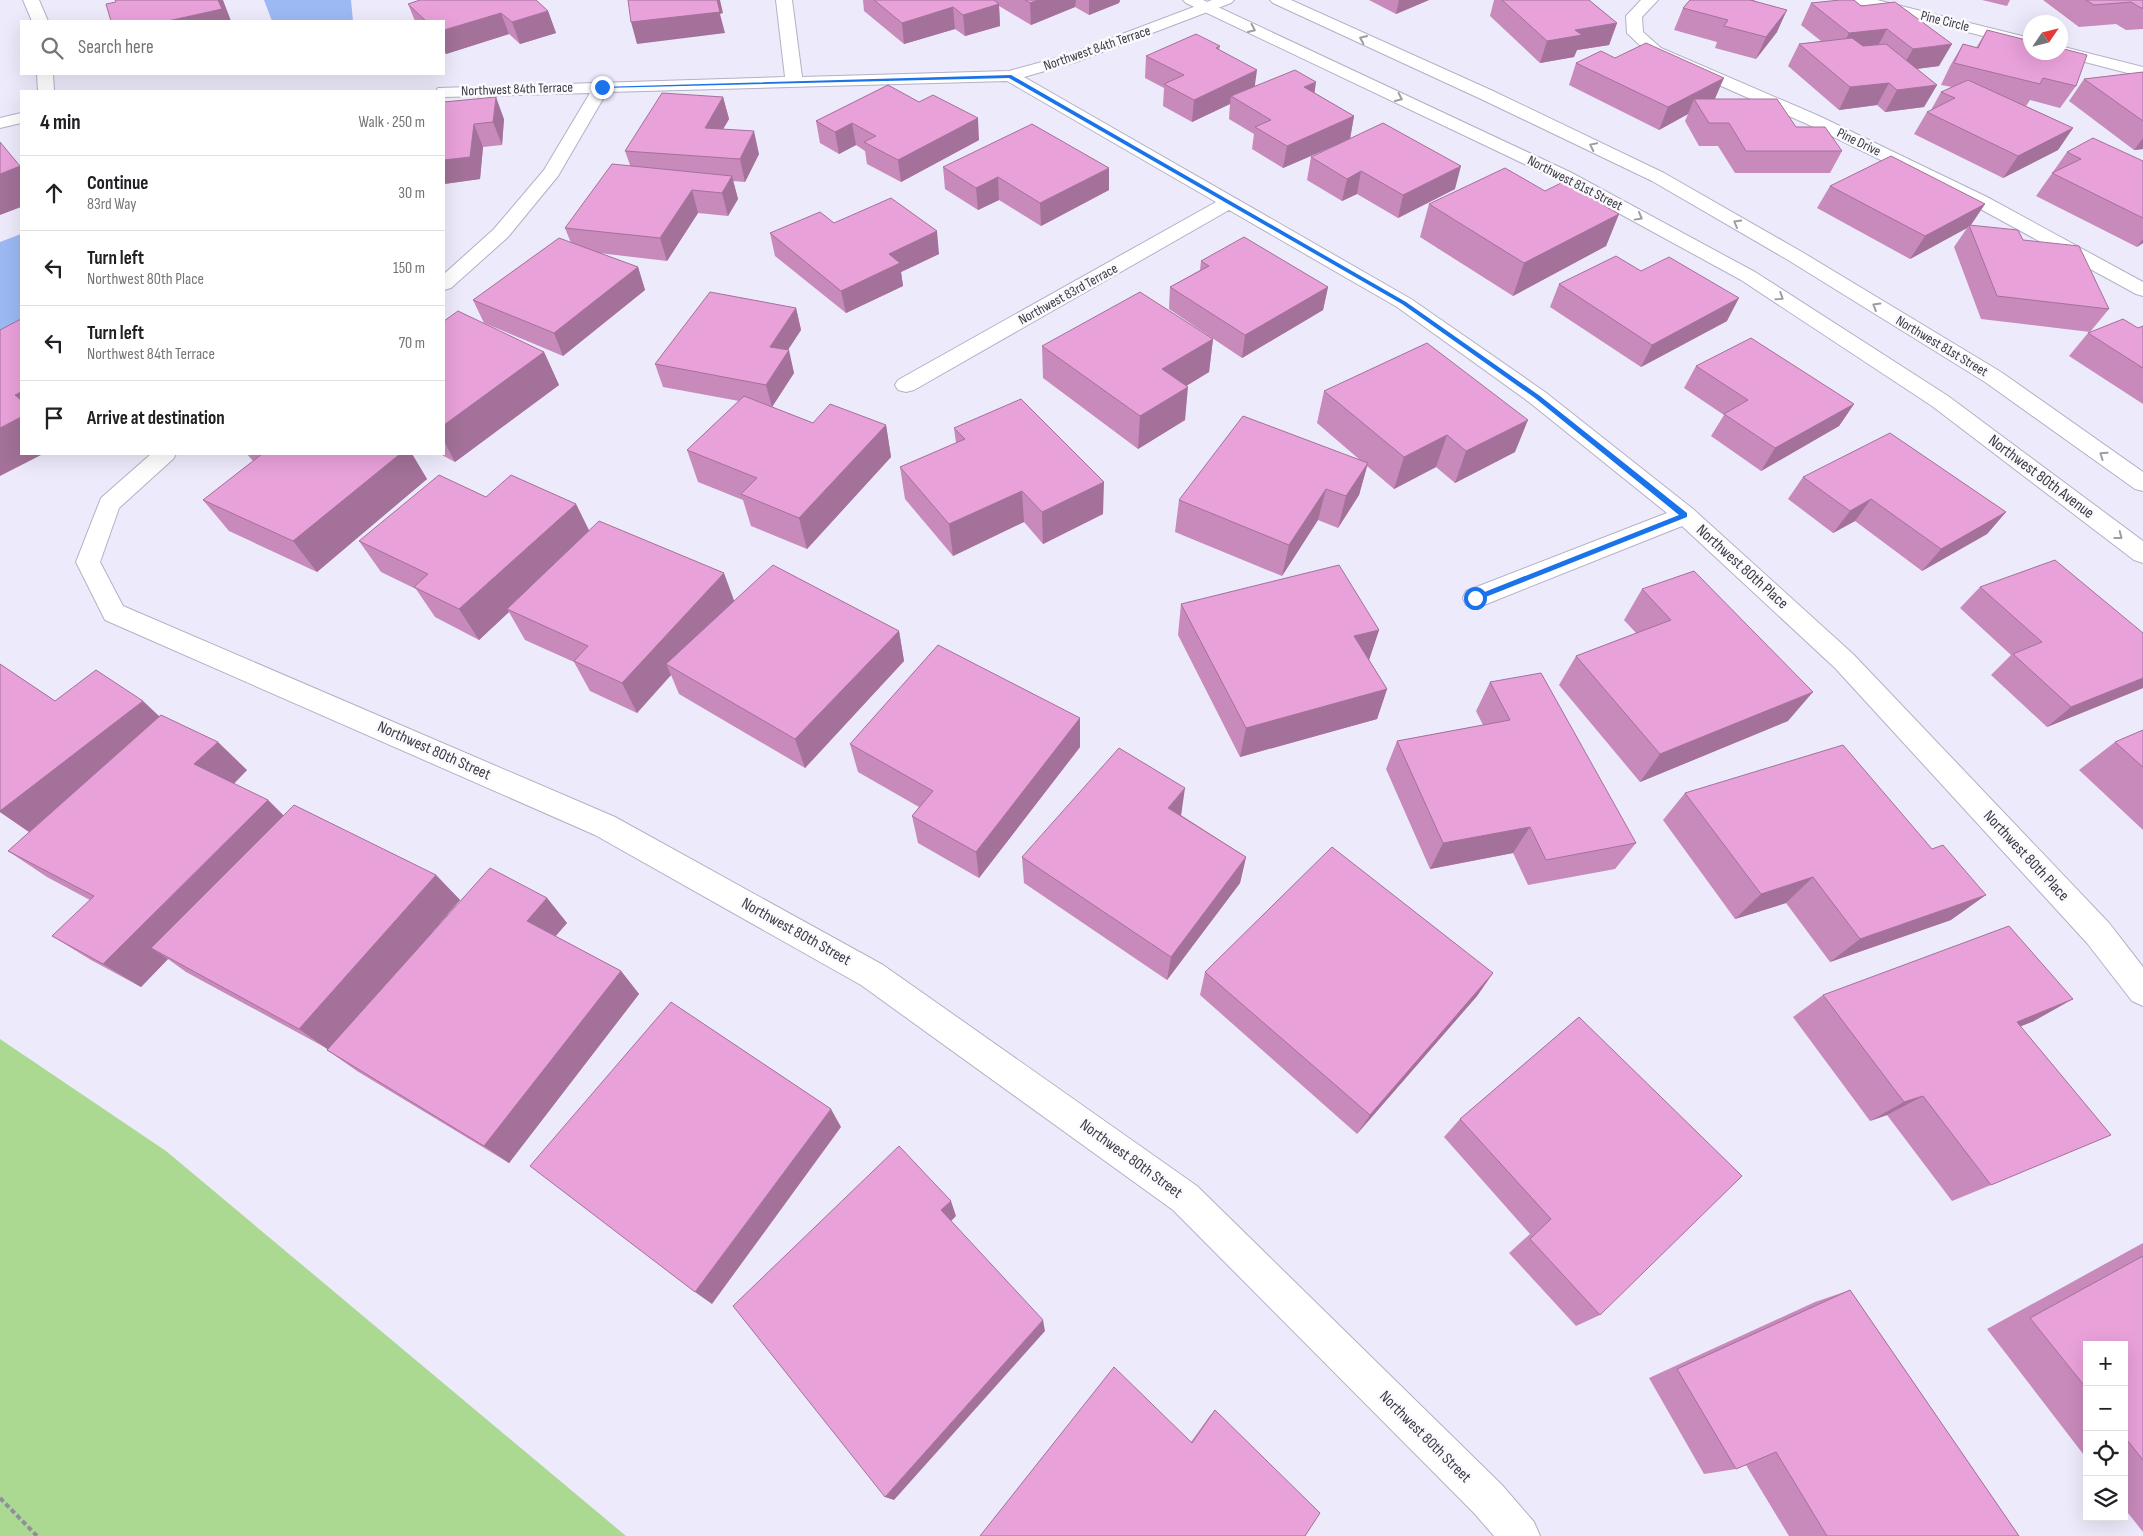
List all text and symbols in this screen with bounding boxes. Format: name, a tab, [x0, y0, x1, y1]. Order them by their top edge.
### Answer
street label: Pine Circle	[1919, 7, 1971, 35]
north arrow	[2023, 15, 2068, 60]
search box	[20, 20, 445, 75]
street label: Northwest 84th Terrace	[1041, 22, 1153, 74]
one-way arrow	[1247, 23, 1256, 33]
icon: search	[38, 34, 66, 62]
one-way arrow	[1359, 34, 1368, 45]
text: Search here	[78, 36, 154, 59]
route end	[591, 76, 614, 99]
street label: Northwest 84th Terrace	[461, 79, 573, 99]
one-way arrow	[1394, 92, 1403, 103]
text: 4 min	[40, 110, 81, 135]
text: Walk · 250 m	[359, 113, 425, 132]
street label: Pine Drive	[1834, 124, 1884, 160]
one-way arrow	[1590, 142, 1599, 152]
street label: Northwest 81st Street	[1525, 152, 1625, 214]
text: Continue	[87, 172, 148, 195]
icon: ahead	[40, 179, 68, 207]
text: 30 m	[398, 184, 425, 203]
text: 83rd Way	[87, 195, 136, 214]
one-way arrow	[1634, 211, 1643, 221]
one-way arrow	[1733, 219, 1742, 229]
text: Turn left	[87, 247, 144, 270]
icon: left	[40, 254, 68, 282]
text: 150 m	[393, 259, 425, 278]
street label: Northwest 83rd Terrace	[1015, 260, 1121, 328]
text: Northwest 80th Place	[87, 270, 204, 289]
one-way arrow	[1775, 291, 1784, 301]
one-way arrow	[1873, 302, 1882, 312]
street label: Northwest 81st Street	[1893, 312, 1991, 380]
text: Turn left	[87, 322, 144, 345]
icon: left	[40, 329, 68, 357]
text: 70 m	[399, 334, 425, 353]
text: Northwest 84th Terrace	[87, 345, 215, 364]
icon: arrive	[40, 404, 68, 432]
text: Arrive at destination	[87, 407, 225, 430]
street label: Northwest 80th Avenue	[1984, 431, 2098, 523]
one-way arrow	[2099, 452, 2109, 461]
street label: Northwest 80th Place	[1692, 521, 1792, 613]
one-way arrow	[2113, 530, 2122, 538]
route start	[1464, 587, 1487, 610]
street label: Northwest 80th Street	[374, 718, 494, 785]
street label: Northwest 80th Place	[1979, 807, 2073, 905]
street label: Northwest 80th Street	[738, 894, 854, 970]
street label: Northwest 80th Street	[1076, 1115, 1186, 1203]
map controls	[2083, 1341, 2128, 1521]
button: +	[2083, 1341, 2128, 1386]
button: −	[2083, 1386, 2128, 1431]
street label: Northwest 80th Street	[1375, 1387, 1475, 1487]
button: locate	[2083, 1431, 2128, 1476]
button: layers	[2083, 1476, 2128, 1521]

